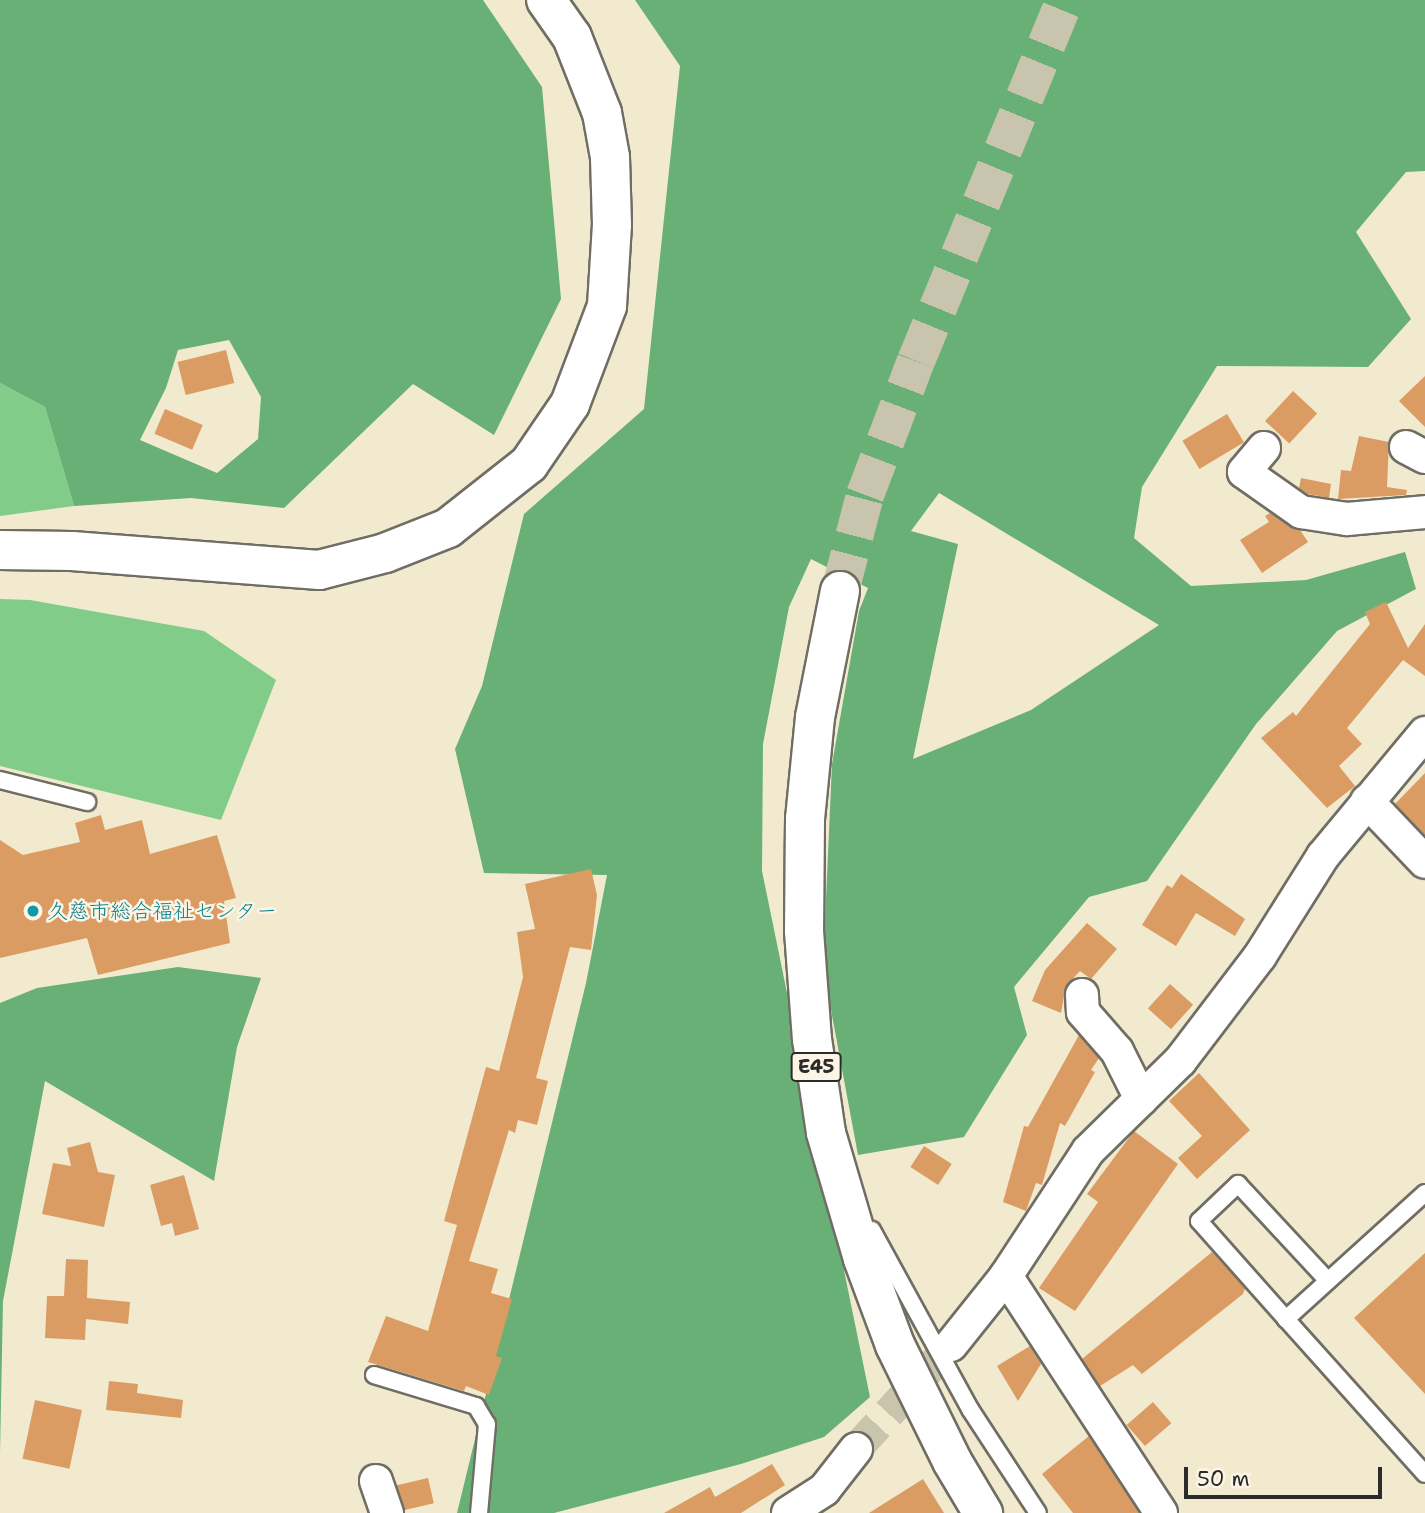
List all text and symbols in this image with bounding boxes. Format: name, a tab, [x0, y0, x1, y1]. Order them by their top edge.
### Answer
place label: 久慈市総合福祉センター	[47, 898, 278, 924]
marker: 久慈市総合福祉センター	[25, 903, 41, 919]
road number: E45	[790, 1051, 842, 1082]
scale bar	[1187, 1454, 1385, 1498]
text: 50 m	[1197, 1465, 1250, 1493]

